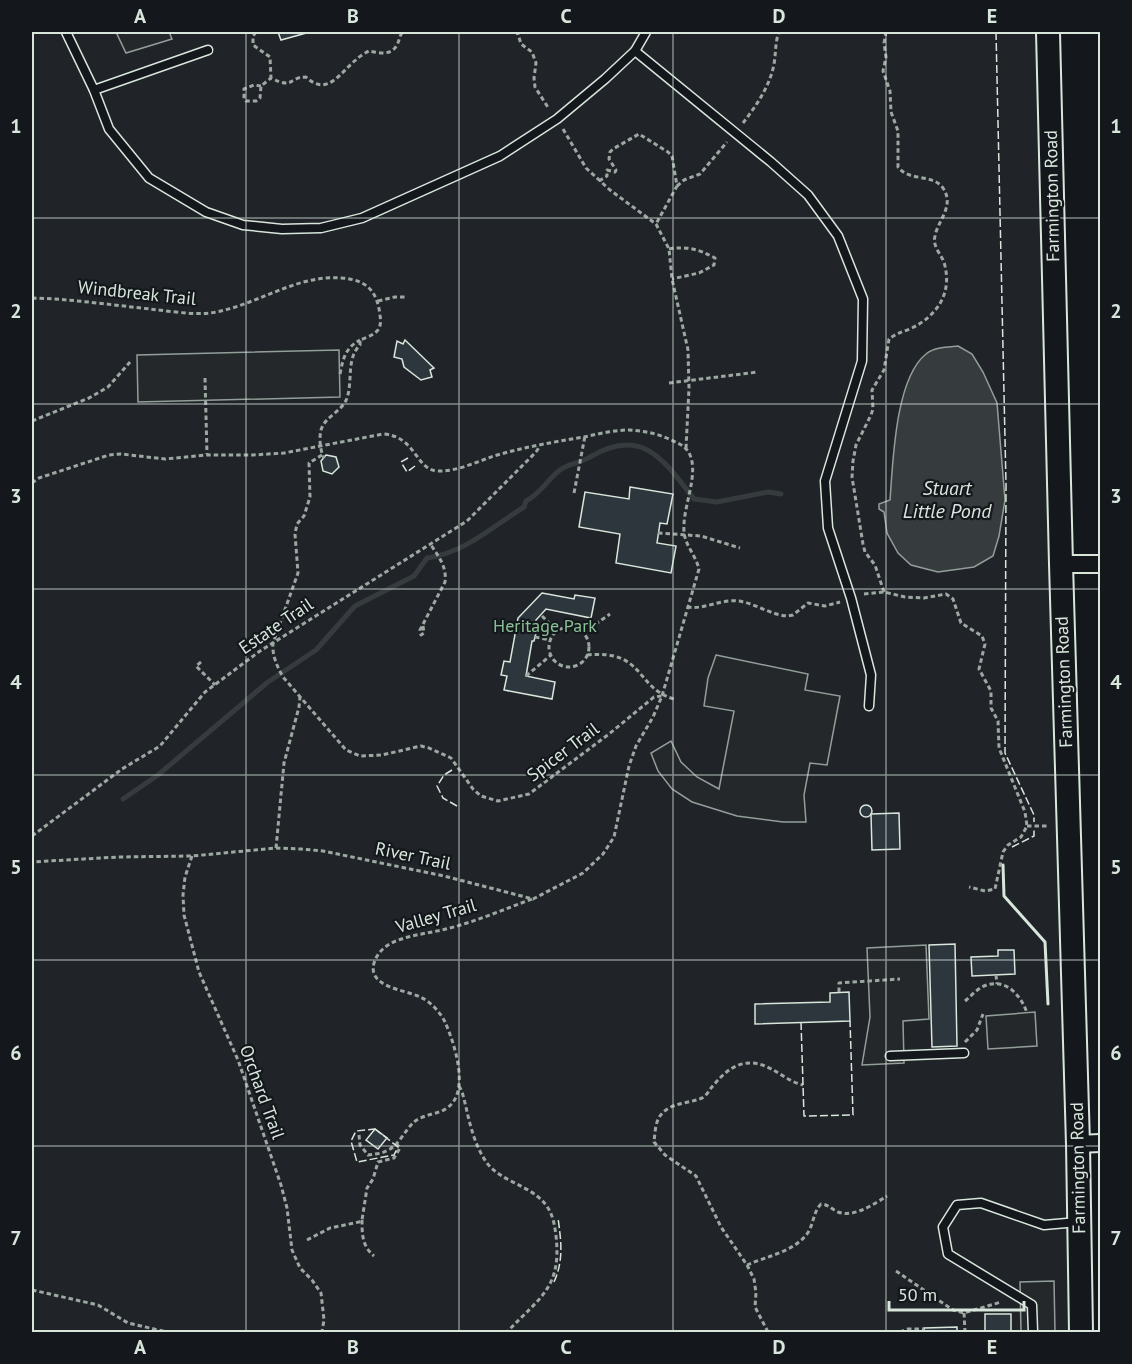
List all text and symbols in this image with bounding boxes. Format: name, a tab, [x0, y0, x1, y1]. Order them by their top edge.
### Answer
text: A	[134, 3, 147, 29]
text: B	[347, 3, 359, 29]
text: C	[560, 3, 572, 29]
text: D	[773, 3, 786, 29]
text: E	[987, 3, 997, 29]
text: 1	[10, 113, 22, 139]
text: 1	[1110, 113, 1122, 139]
street label: Farmington Road	[1039, 130, 1064, 262]
street label: Windbreak Trail	[77, 275, 198, 310]
text: 2	[10, 298, 22, 324]
text: 2	[1110, 298, 1122, 324]
water label: Stuart Little Pond	[903, 475, 992, 524]
text: 3	[10, 483, 22, 509]
text: 3	[1110, 483, 1122, 509]
street label: Estate Trail	[234, 592, 318, 659]
park label: Heritage Park	[493, 614, 597, 637]
street label: Farmington Road	[1050, 616, 1077, 748]
text: 4	[10, 669, 22, 695]
text: 4	[1110, 669, 1122, 695]
street label: Spicer Trail	[522, 717, 604, 786]
street label: River Trail	[373, 836, 454, 875]
text: 5	[10, 854, 22, 880]
text: 5	[1110, 854, 1122, 880]
street label: Valley Trail	[392, 893, 480, 938]
text: 6	[10, 1040, 22, 1066]
text: 6	[1110, 1040, 1122, 1066]
street label: Orchard Trail	[235, 1042, 290, 1143]
street label: Farmington Road	[1065, 1102, 1090, 1234]
text: 7	[10, 1225, 22, 1251]
text: 7	[1110, 1225, 1122, 1251]
scale bar	[889, 1274, 1024, 1312]
text: 50 m	[898, 1283, 937, 1306]
text: A	[134, 1334, 147, 1360]
text: B	[347, 1334, 359, 1360]
text: C	[560, 1334, 572, 1360]
text: D	[773, 1334, 786, 1360]
text: E	[987, 1334, 997, 1360]

